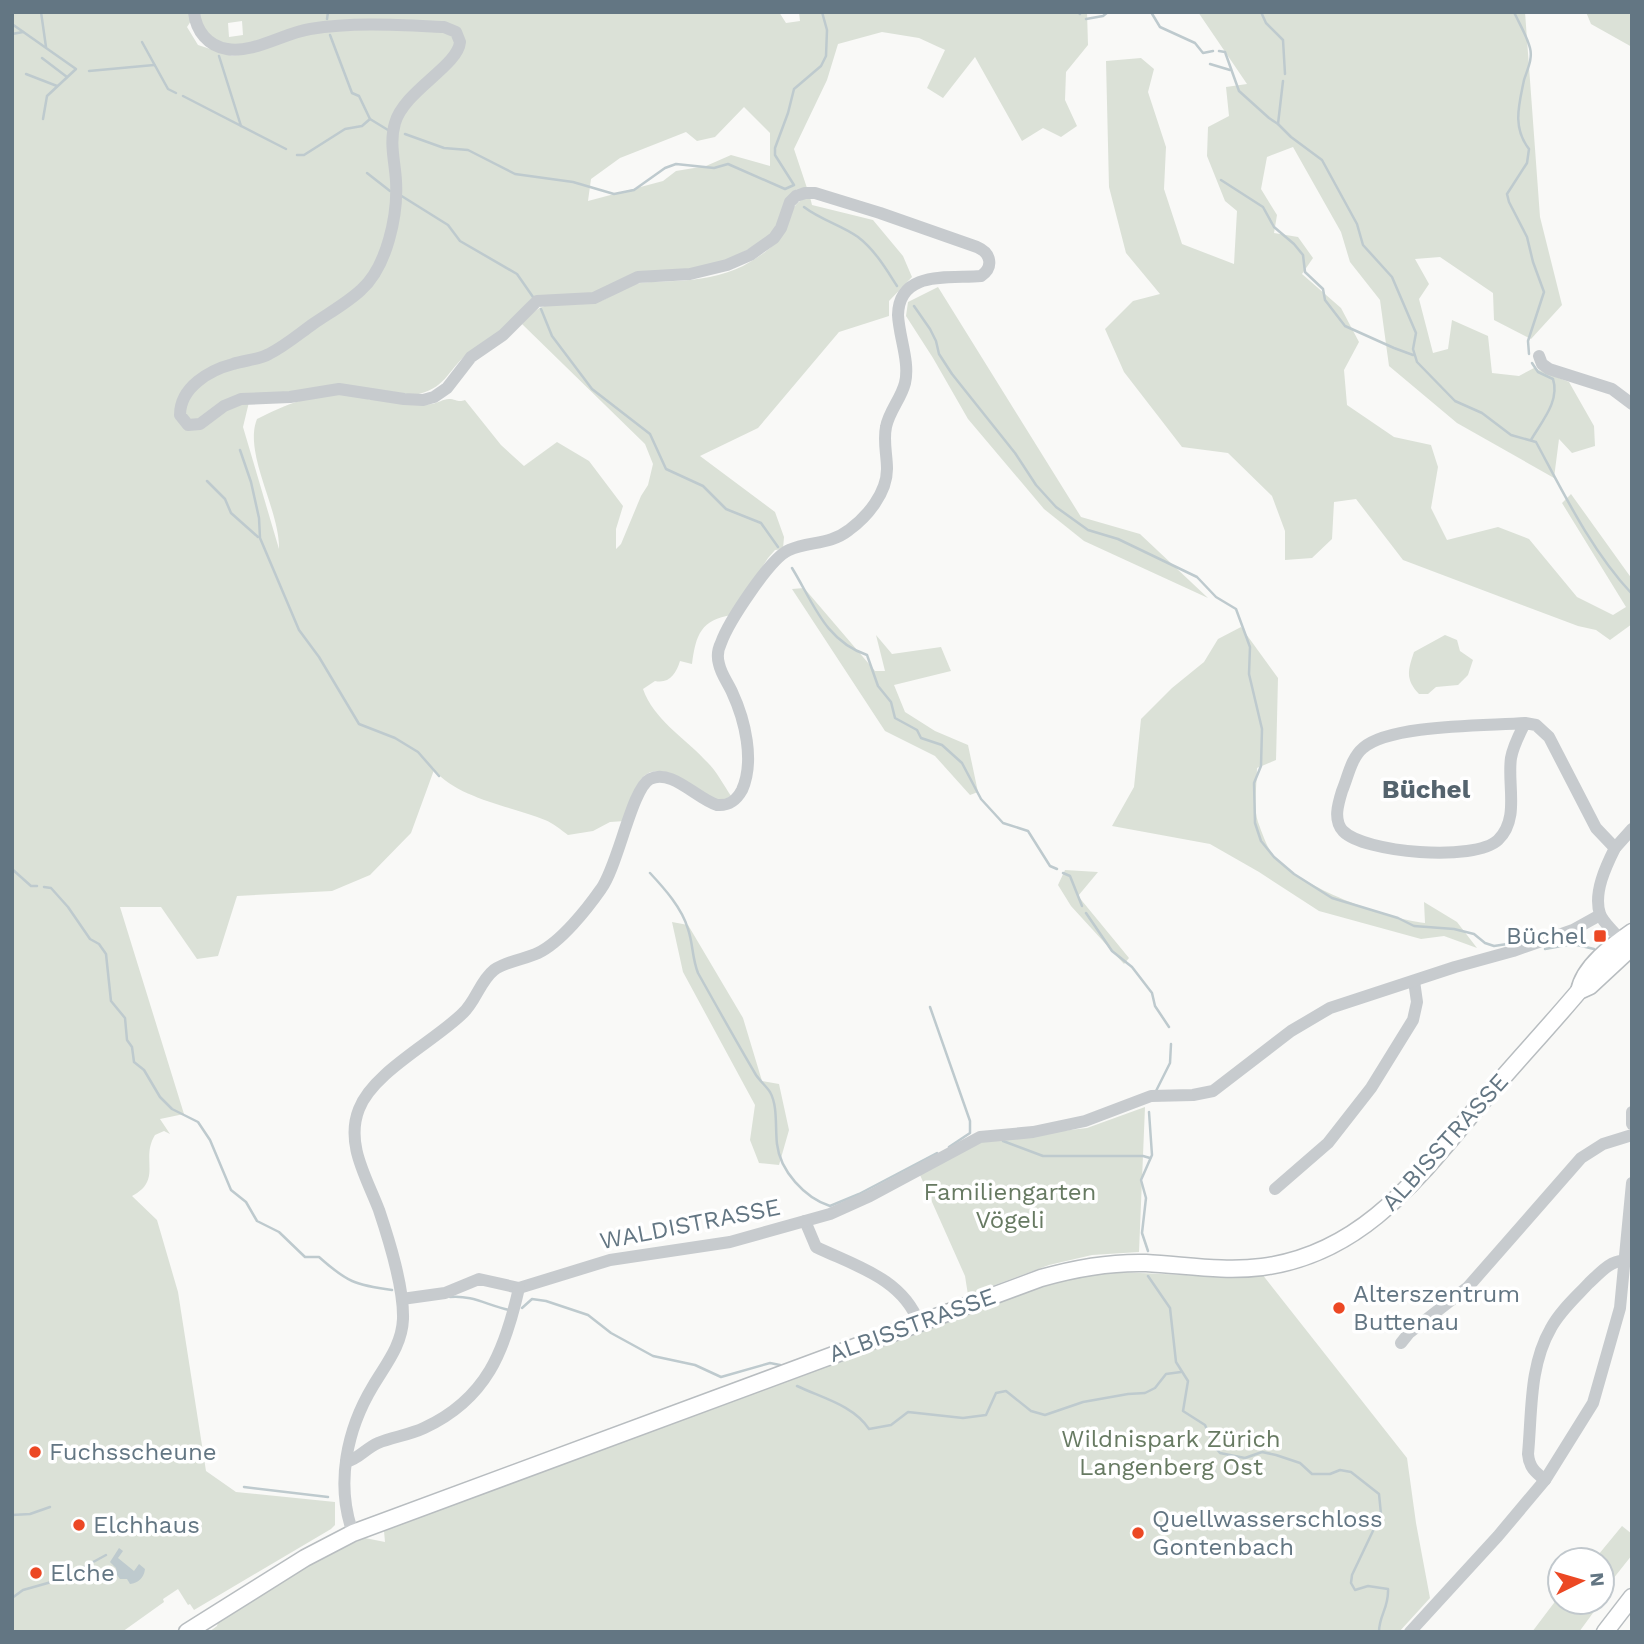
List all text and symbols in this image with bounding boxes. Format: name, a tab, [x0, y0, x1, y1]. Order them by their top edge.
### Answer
district label: Büchel	[1382, 774, 1471, 804]
place label: Büchel	[1506, 922, 1587, 950]
marker: Büchel	[1592, 928, 1608, 944]
street label: ALBISSTRASSE	[1376, 1068, 1514, 1216]
park label: Familiengarten Vögeli	[924, 1178, 1096, 1234]
street label: WALDISTRASSE	[597, 1193, 783, 1255]
place label: Alterszentrum Buttenau	[1353, 1280, 1520, 1336]
street label: ALBISSTRASSE	[825, 1282, 999, 1368]
marker: Alterszentrum Buttenau	[1331, 1300, 1347, 1316]
park label: Wildnispark Zürich Langenberg Ost	[1061, 1425, 1281, 1481]
place label: Fuchsscheune	[49, 1438, 217, 1466]
marker: Fuchsscheune	[27, 1444, 43, 1460]
place label: Quellwasserschloss Gontenbach	[1152, 1505, 1383, 1561]
place label: Elchhaus	[93, 1511, 200, 1539]
marker: Elchhaus	[71, 1517, 87, 1533]
marker: Quellwasserschloss Gontenbach	[1130, 1525, 1146, 1541]
north arrow	[1546, 1546, 1616, 1616]
place label: Elche	[50, 1559, 115, 1587]
marker: Elche	[28, 1565, 44, 1581]
text: N	[1585, 1572, 1610, 1588]

